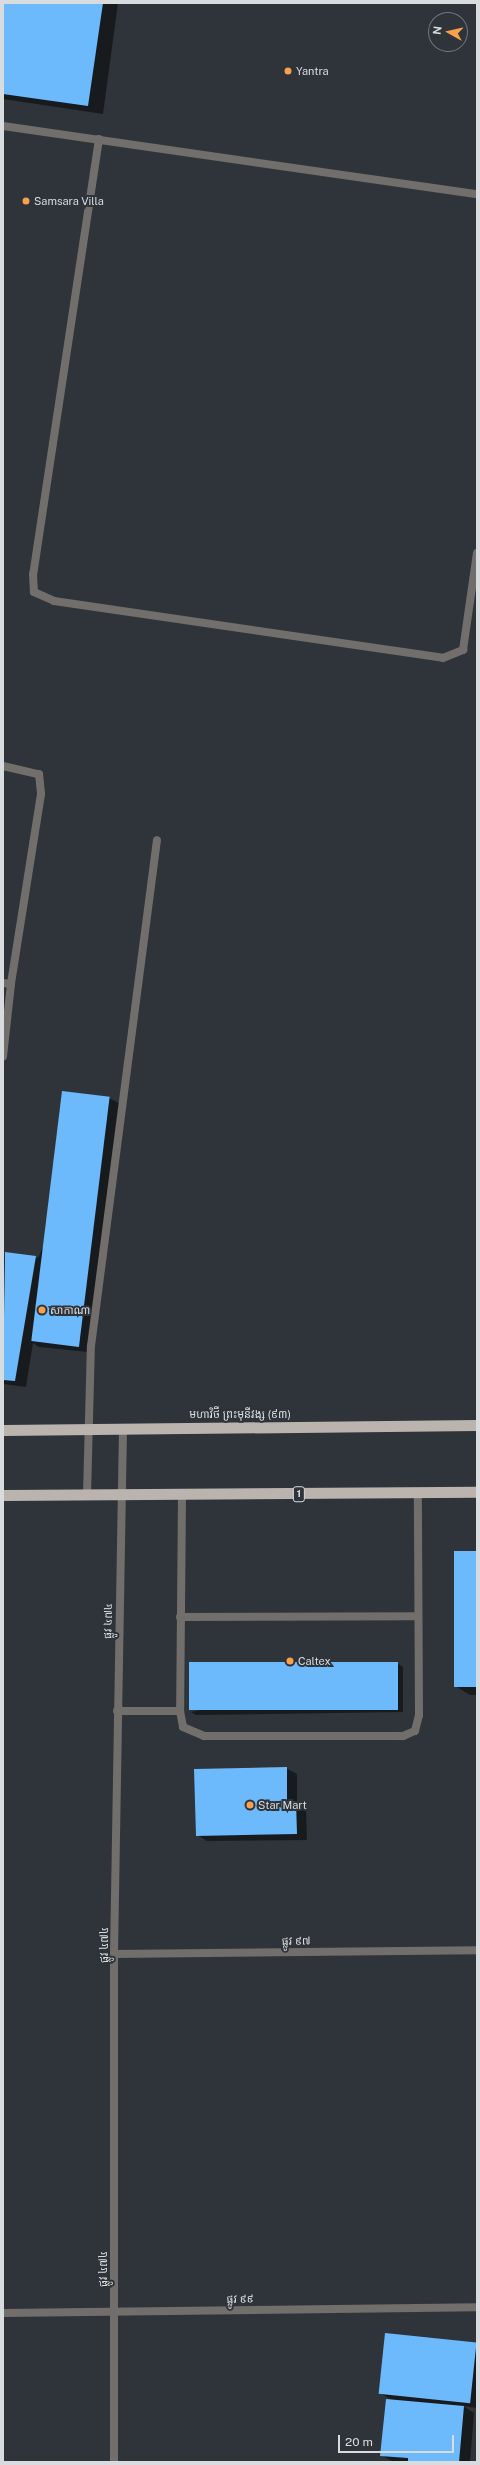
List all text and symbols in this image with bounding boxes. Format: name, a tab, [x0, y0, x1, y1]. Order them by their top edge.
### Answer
north arrow	[428, 12, 468, 52]
text: N	[431, 25, 444, 36]
place label: Yantra	[296, 64, 329, 78]
marker: Yantra	[283, 66, 293, 76]
place label: Samsara Villa	[34, 194, 104, 208]
marker: Samsara Villa	[21, 196, 31, 206]
place label: សាកាណា	[50, 1303, 90, 1317]
marker: សាកាណា	[37, 1305, 47, 1315]
street label: មហាវិថី ព្រះមុនីវង្ស (៩៣)	[189, 1407, 291, 1421]
road number: 1	[292, 1486, 306, 1502]
street label: ផ្លូវ ៤៧៤	[101, 1603, 115, 1639]
place label: Caltex	[298, 1654, 331, 1668]
marker: Caltex	[285, 1656, 295, 1666]
place label: Star Mart	[258, 1798, 307, 1812]
marker: Star Mart	[245, 1800, 255, 1810]
street label: ផ្លូវ ៤៧៤	[97, 1927, 111, 1963]
street label: ផ្លូវ ៩៧	[281, 1934, 311, 1948]
street label: ផ្លូវ ៤៧៤	[96, 2251, 110, 2287]
street label: ផ្លូវ ៩៩	[226, 2292, 254, 2306]
scale bar	[340, 2427, 456, 2453]
text: 20 m	[345, 2435, 373, 2449]

